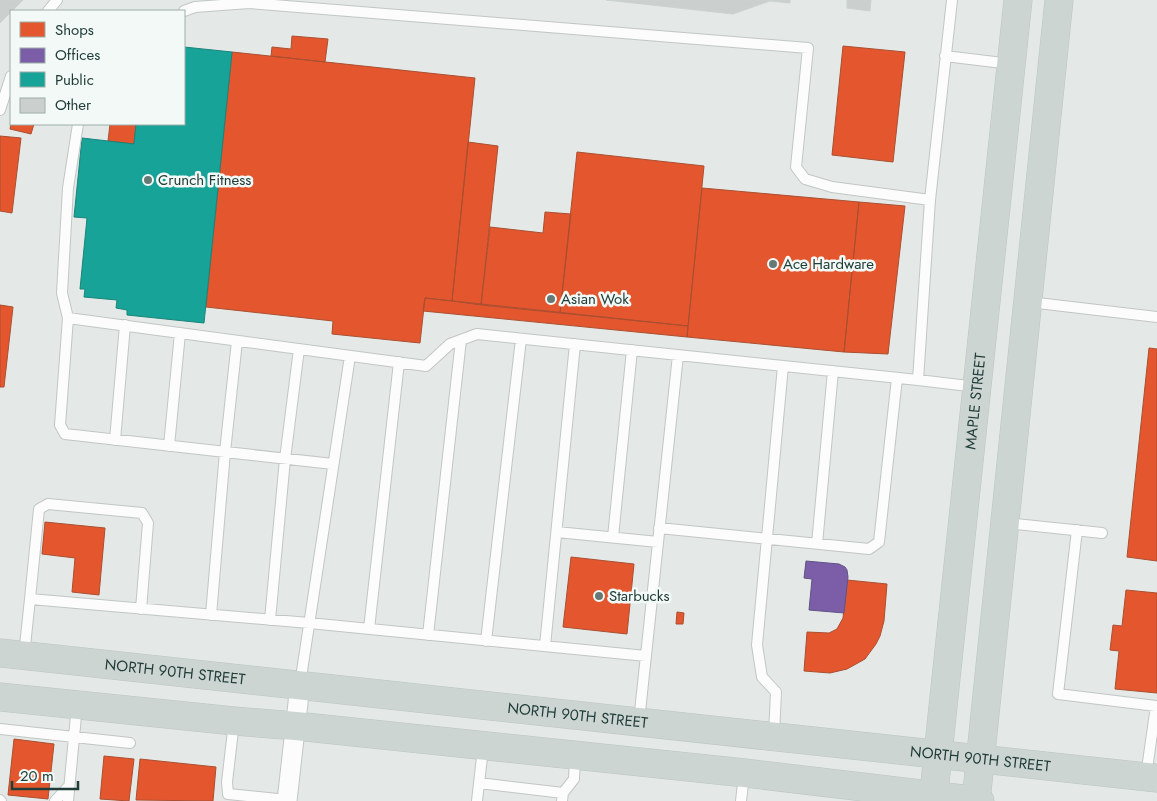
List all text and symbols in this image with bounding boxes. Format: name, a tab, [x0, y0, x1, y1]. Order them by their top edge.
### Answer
legend	[10, 10, 185, 125]
text: Shops	[55, 19, 94, 41]
text: Offices	[55, 44, 100, 66]
text: Public	[55, 69, 94, 91]
text: Other	[55, 94, 92, 116]
place label: Crunch Fitness	[158, 169, 251, 191]
marker: Crunch Fitness	[142, 174, 154, 186]
place label: Ace Hardware	[783, 253, 874, 275]
marker: Ace Hardware	[767, 258, 779, 270]
place label: Asian Wok	[561, 288, 629, 310]
marker: Asian Wok	[545, 293, 557, 305]
street label: MAPLE STREET	[959, 352, 991, 451]
place label: Starbucks	[609, 585, 669, 607]
marker: Starbucks	[593, 590, 605, 602]
street label: NORTH 90TH STREET	[104, 653, 246, 690]
street label: NORTH 90TH STREET	[506, 697, 649, 734]
street label: NORTH 90TH STREET	[909, 740, 1052, 777]
scale bar	[12, 758, 79, 790]
text: 20 m	[20, 765, 54, 787]

